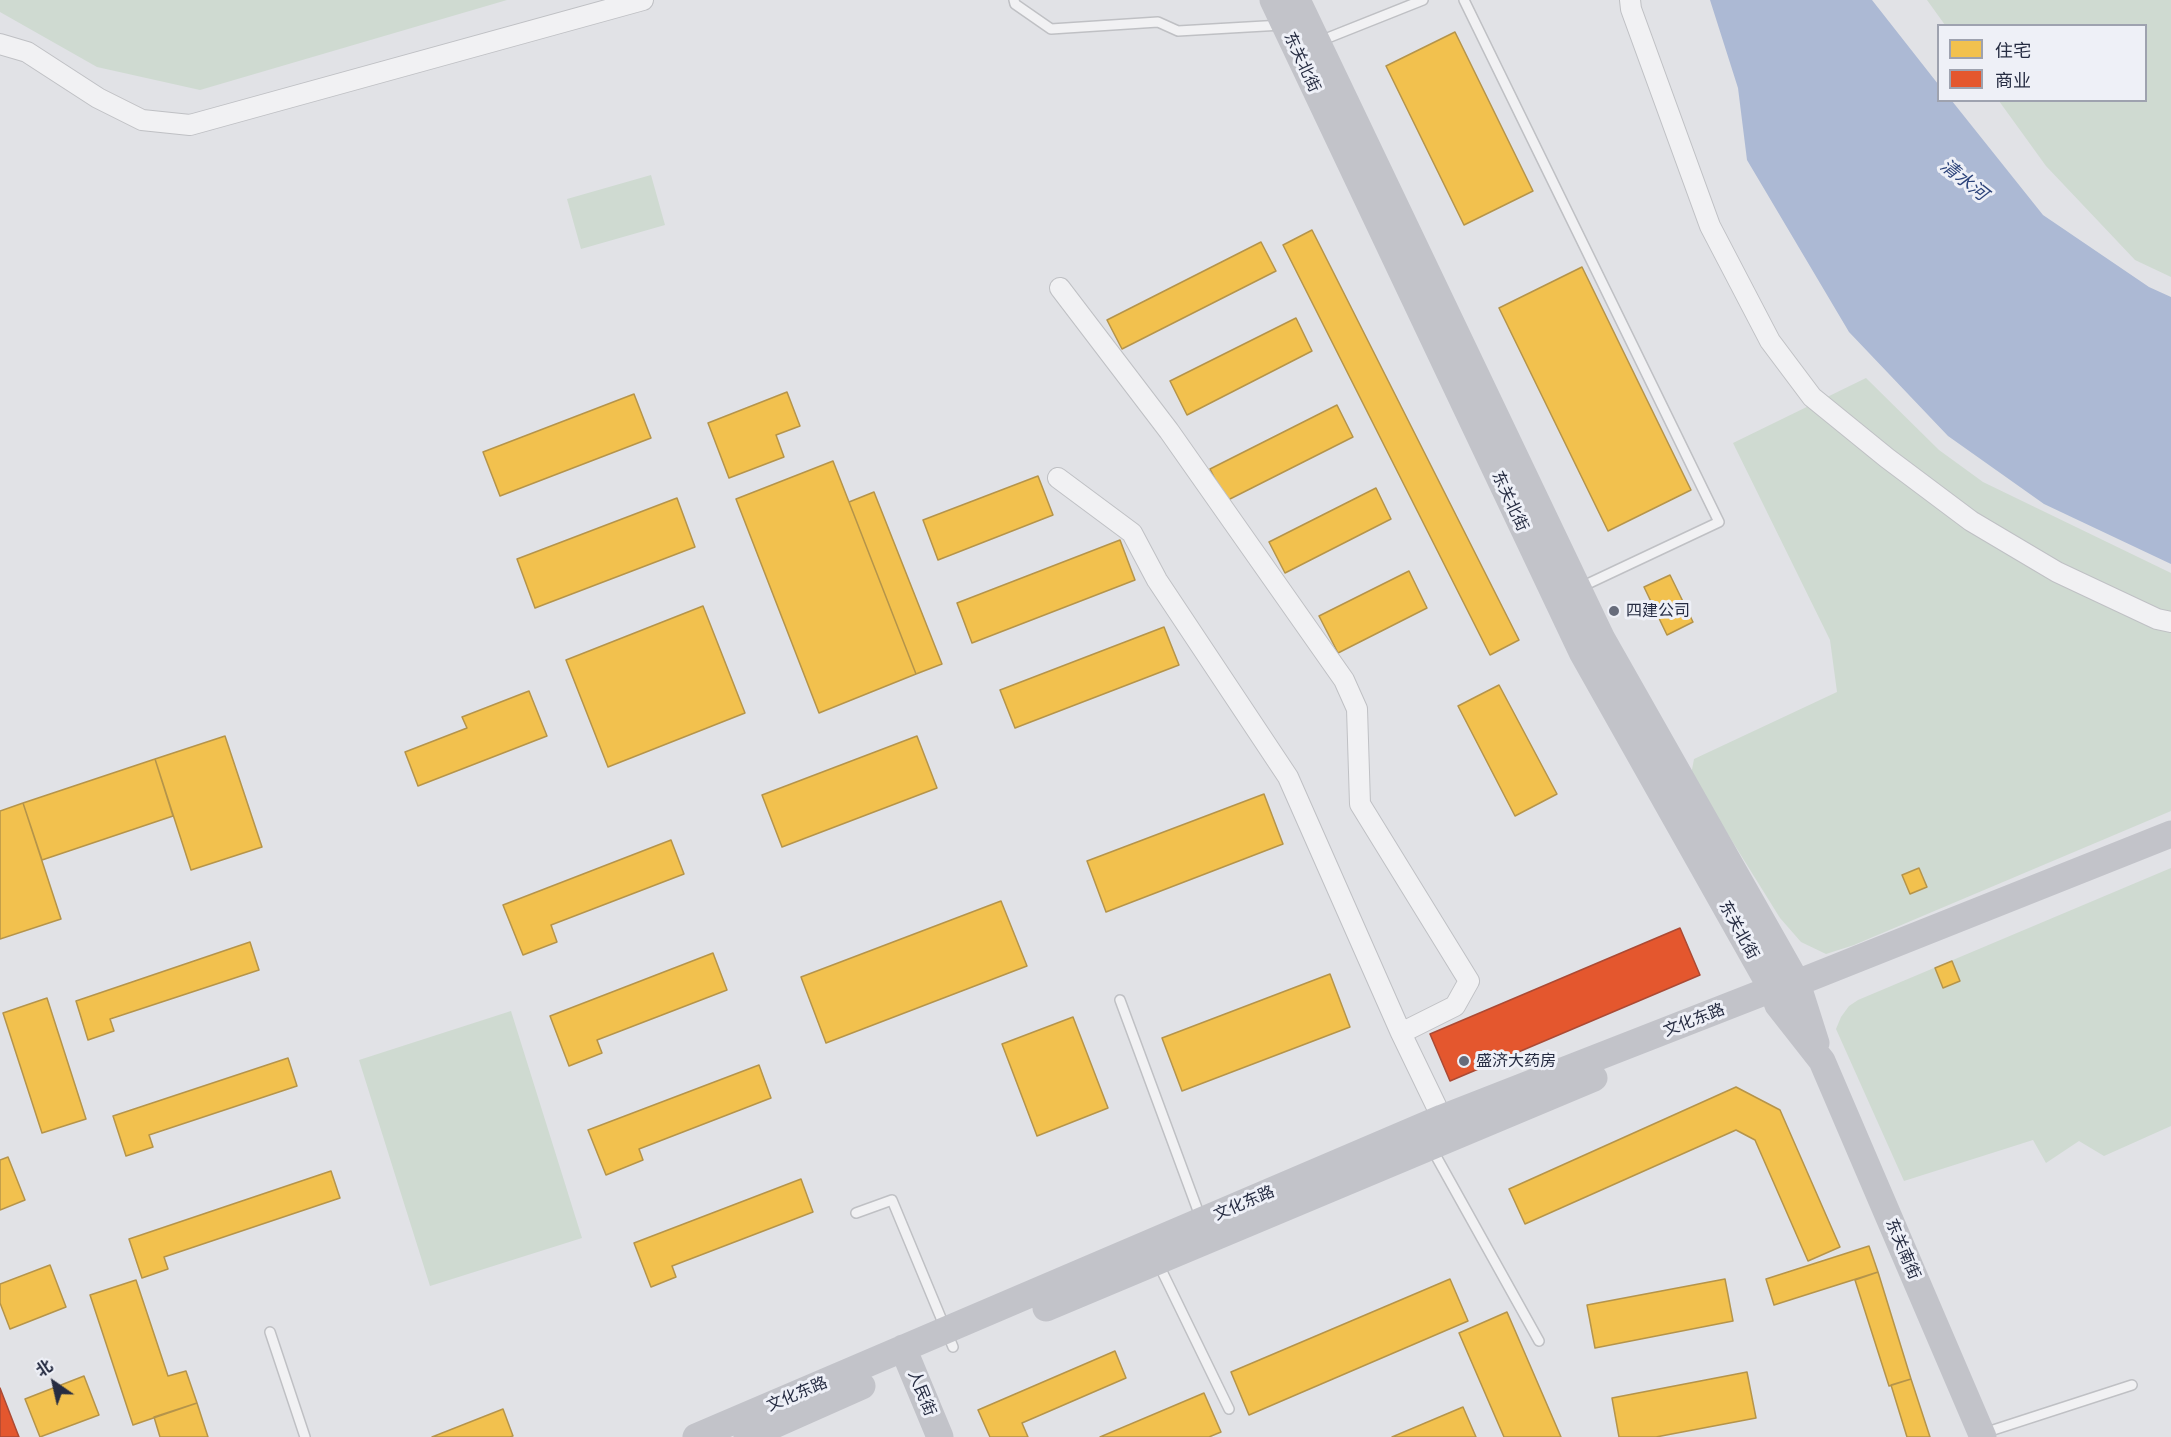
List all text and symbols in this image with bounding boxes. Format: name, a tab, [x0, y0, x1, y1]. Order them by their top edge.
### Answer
legend	[1937, 24, 2147, 102]
street label: 东关北街	[1280, 29, 1324, 95]
text: 住宅	[1995, 40, 2031, 61]
text: 商业	[1995, 70, 2031, 91]
water label: 清水河	[1936, 155, 1992, 205]
street label: 东关北街	[1488, 468, 1532, 534]
place label: 四建公司	[1626, 601, 1690, 621]
marker: 四建公司	[1607, 604, 1621, 618]
street label: 东关北街	[1715, 897, 1763, 963]
street label: 文化东路	[1661, 1000, 1727, 1040]
place label: 盛济大药房	[1476, 1051, 1556, 1071]
marker: 盛济大药房	[1457, 1054, 1471, 1068]
street label: 文化东路	[1211, 1182, 1277, 1224]
street label: 东关南街	[1882, 1216, 1924, 1282]
north arrow	[24, 1353, 84, 1413]
text: 北	[32, 1356, 56, 1380]
street label: 人民街	[904, 1367, 940, 1419]
street label: 文化东路	[764, 1373, 830, 1415]

